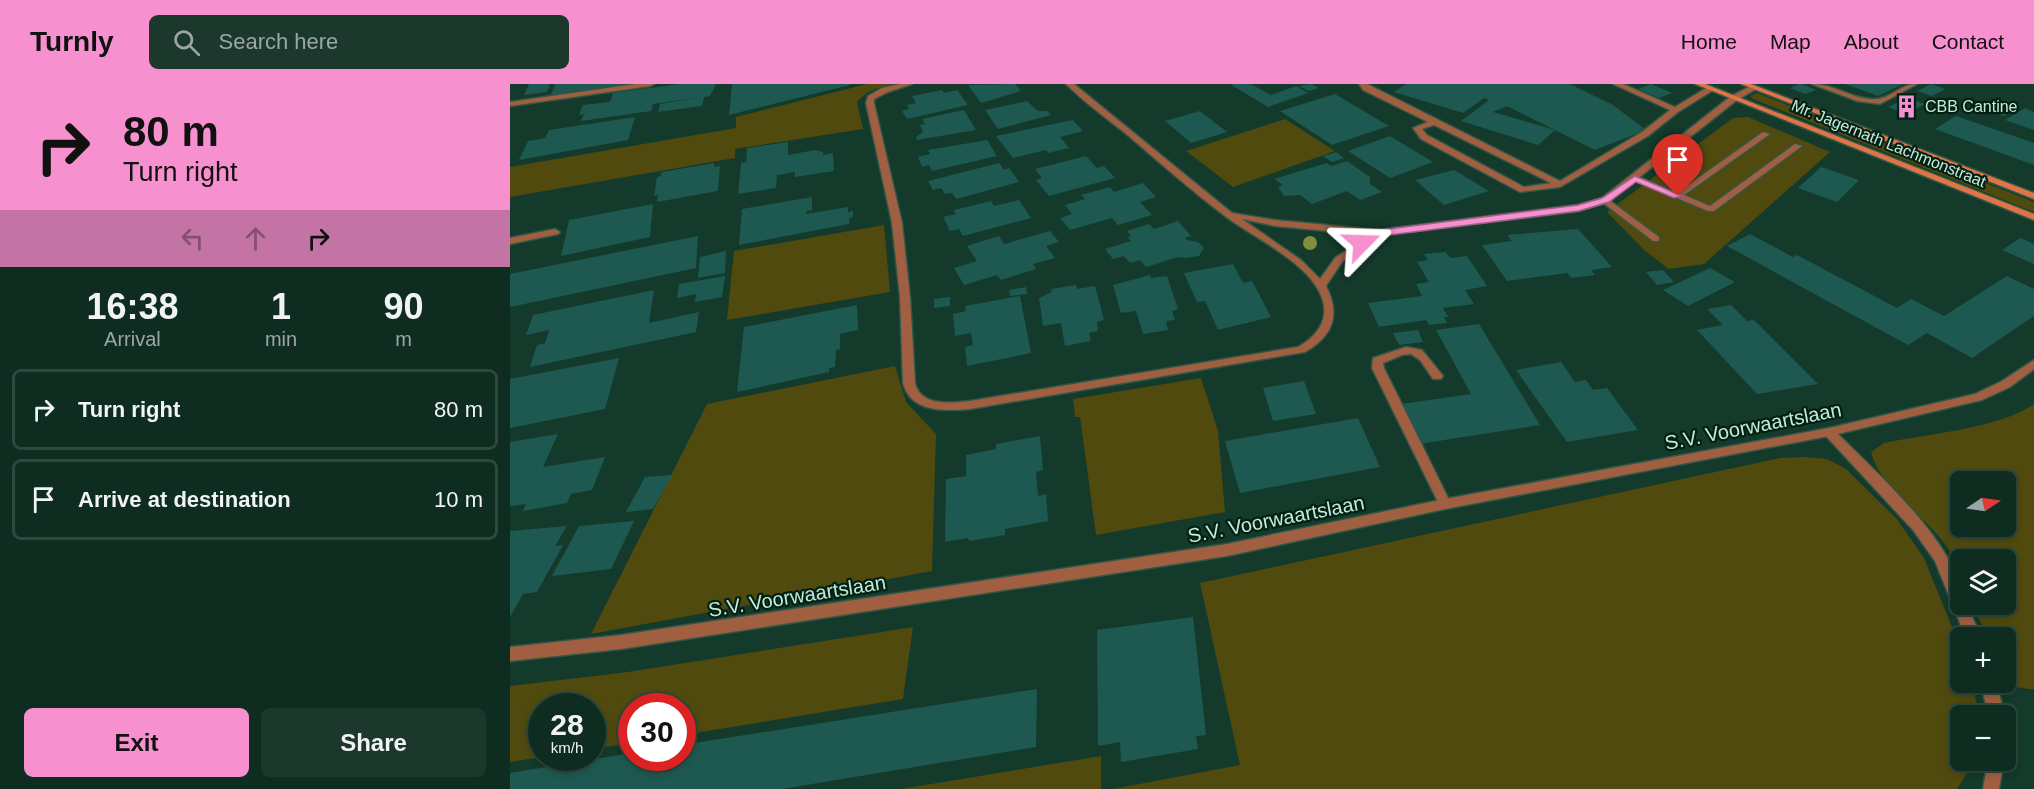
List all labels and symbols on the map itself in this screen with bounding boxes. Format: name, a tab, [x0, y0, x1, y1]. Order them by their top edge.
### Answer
building icon: CBB Cantine	[1894, 93, 1920, 119]
street label: Mr. Jagernath Lachmonstraat	[1789, 97, 1989, 191]
place label: CBB Cantine	[1925, 98, 2018, 115]
pin	[1652, 134, 1703, 196]
position arrow	[1330, 211, 1394, 275]
street label: S.V. Voorwaartslaan	[1663, 398, 1843, 454]
north arrow	[1950, 471, 2016, 537]
street label: S.V. Voorwaartslaan	[1186, 491, 1366, 547]
street label: S.V. Voorwaartslaan	[707, 571, 887, 621]
speed limit sign: 30	[618, 693, 696, 771]

